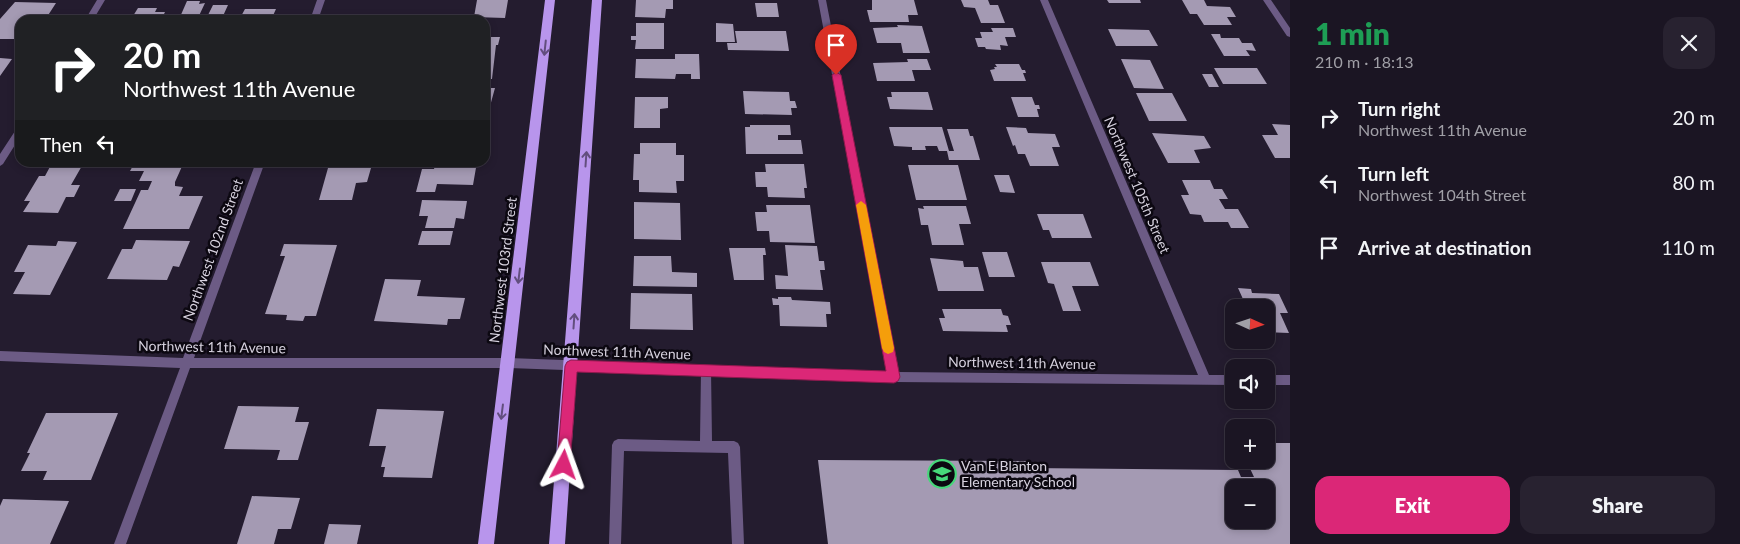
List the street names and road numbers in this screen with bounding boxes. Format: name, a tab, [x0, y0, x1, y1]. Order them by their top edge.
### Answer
street label: Northwest 105th Street	[1101, 114, 1174, 256]
street label: Northwest 102nd Street	[179, 177, 246, 323]
street label: Northwest 103rd Street	[485, 196, 520, 344]
street label: Northwest 11th Avenue	[138, 337, 286, 356]
street label: Northwest 11th Avenue	[543, 340, 691, 363]
street label: Northwest 11th Avenue	[948, 353, 1096, 372]

